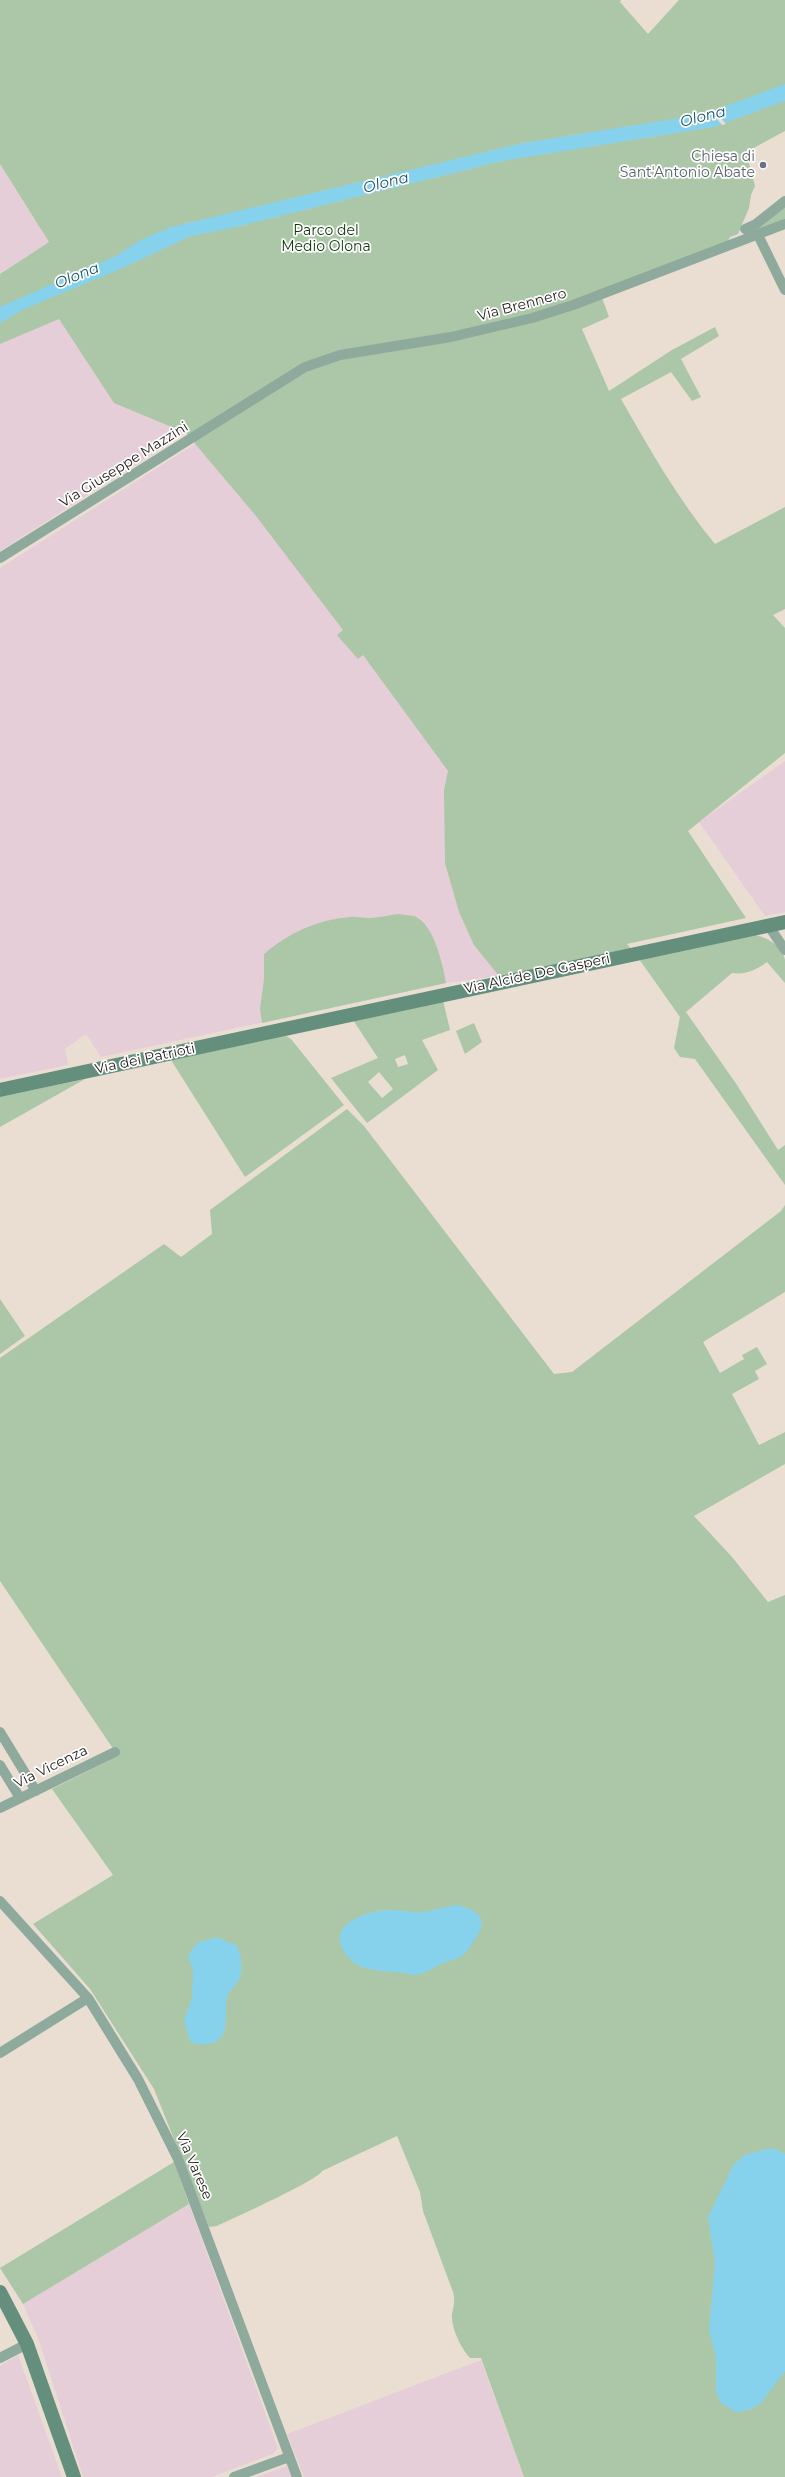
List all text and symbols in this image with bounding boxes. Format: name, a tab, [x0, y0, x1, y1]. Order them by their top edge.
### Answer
water label: Olona	[678, 103, 728, 131]
place label: Chiesa di Sant'Antonio Abate	[620, 149, 755, 182]
marker: Chiesa di Sant'Antonio Abate	[758, 160, 768, 170]
water label: Olona	[361, 169, 411, 197]
park label: Parco del Medio Olona	[281, 223, 371, 256]
water label: Olona	[52, 259, 102, 293]
street label: Via Brennero	[476, 285, 568, 325]
street label: Via Giuseppe Mazzini	[57, 419, 191, 511]
street label: Via Alcide De Gasperi	[462, 950, 612, 998]
street label: Via dei Patrioti	[93, 1040, 197, 1078]
street label: Via Vicenza	[12, 1742, 90, 1792]
street label: Via Varese	[172, 2130, 216, 2202]

